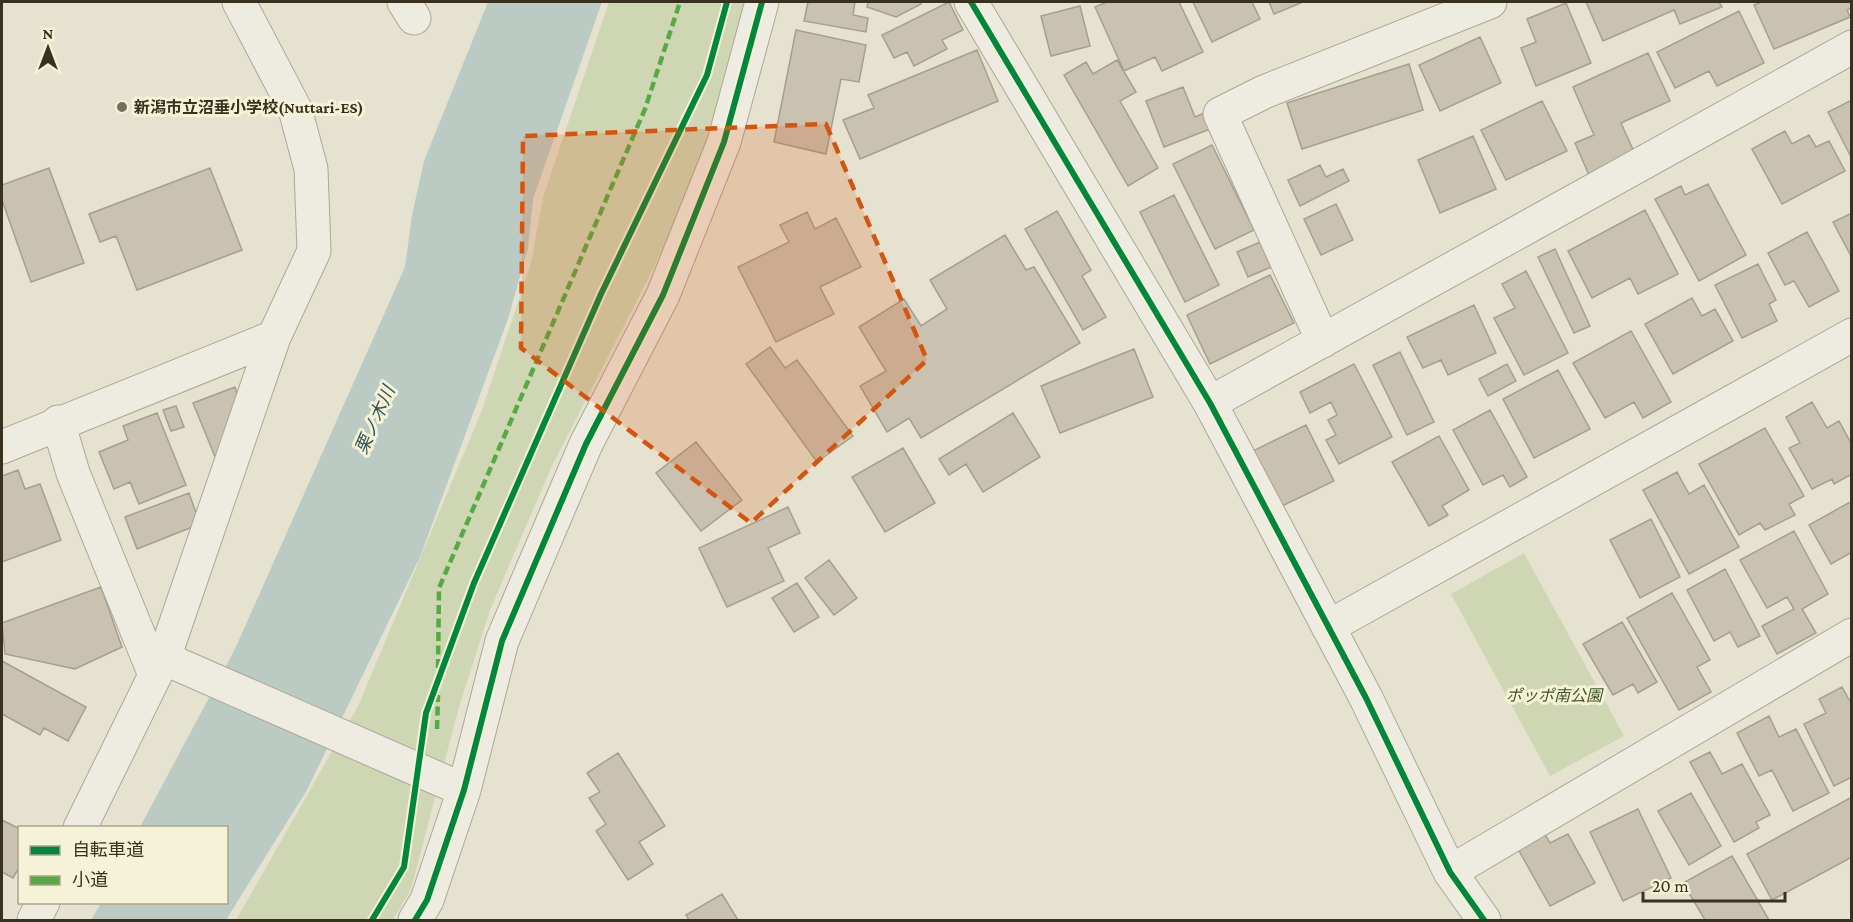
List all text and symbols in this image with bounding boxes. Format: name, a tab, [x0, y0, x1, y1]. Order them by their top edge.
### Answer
north arrow	[18, 18, 78, 78]
text: N	[43, 25, 54, 42]
place label: 新潟市立沼垂小学校(Nuttari-ES)	[134, 99, 364, 117]
marker: 新潟市立沼垂小学校(Nuttari-ES)	[115, 100, 129, 114]
water label: 栗ノ木川	[351, 381, 400, 457]
park label: ポッポ南公園	[1506, 687, 1604, 704]
legend	[18, 826, 228, 904]
text: 自転車道	[72, 840, 144, 860]
scale bar	[1643, 865, 1786, 903]
text: 小道	[72, 870, 108, 890]
text: 20 m	[1652, 876, 1689, 896]

